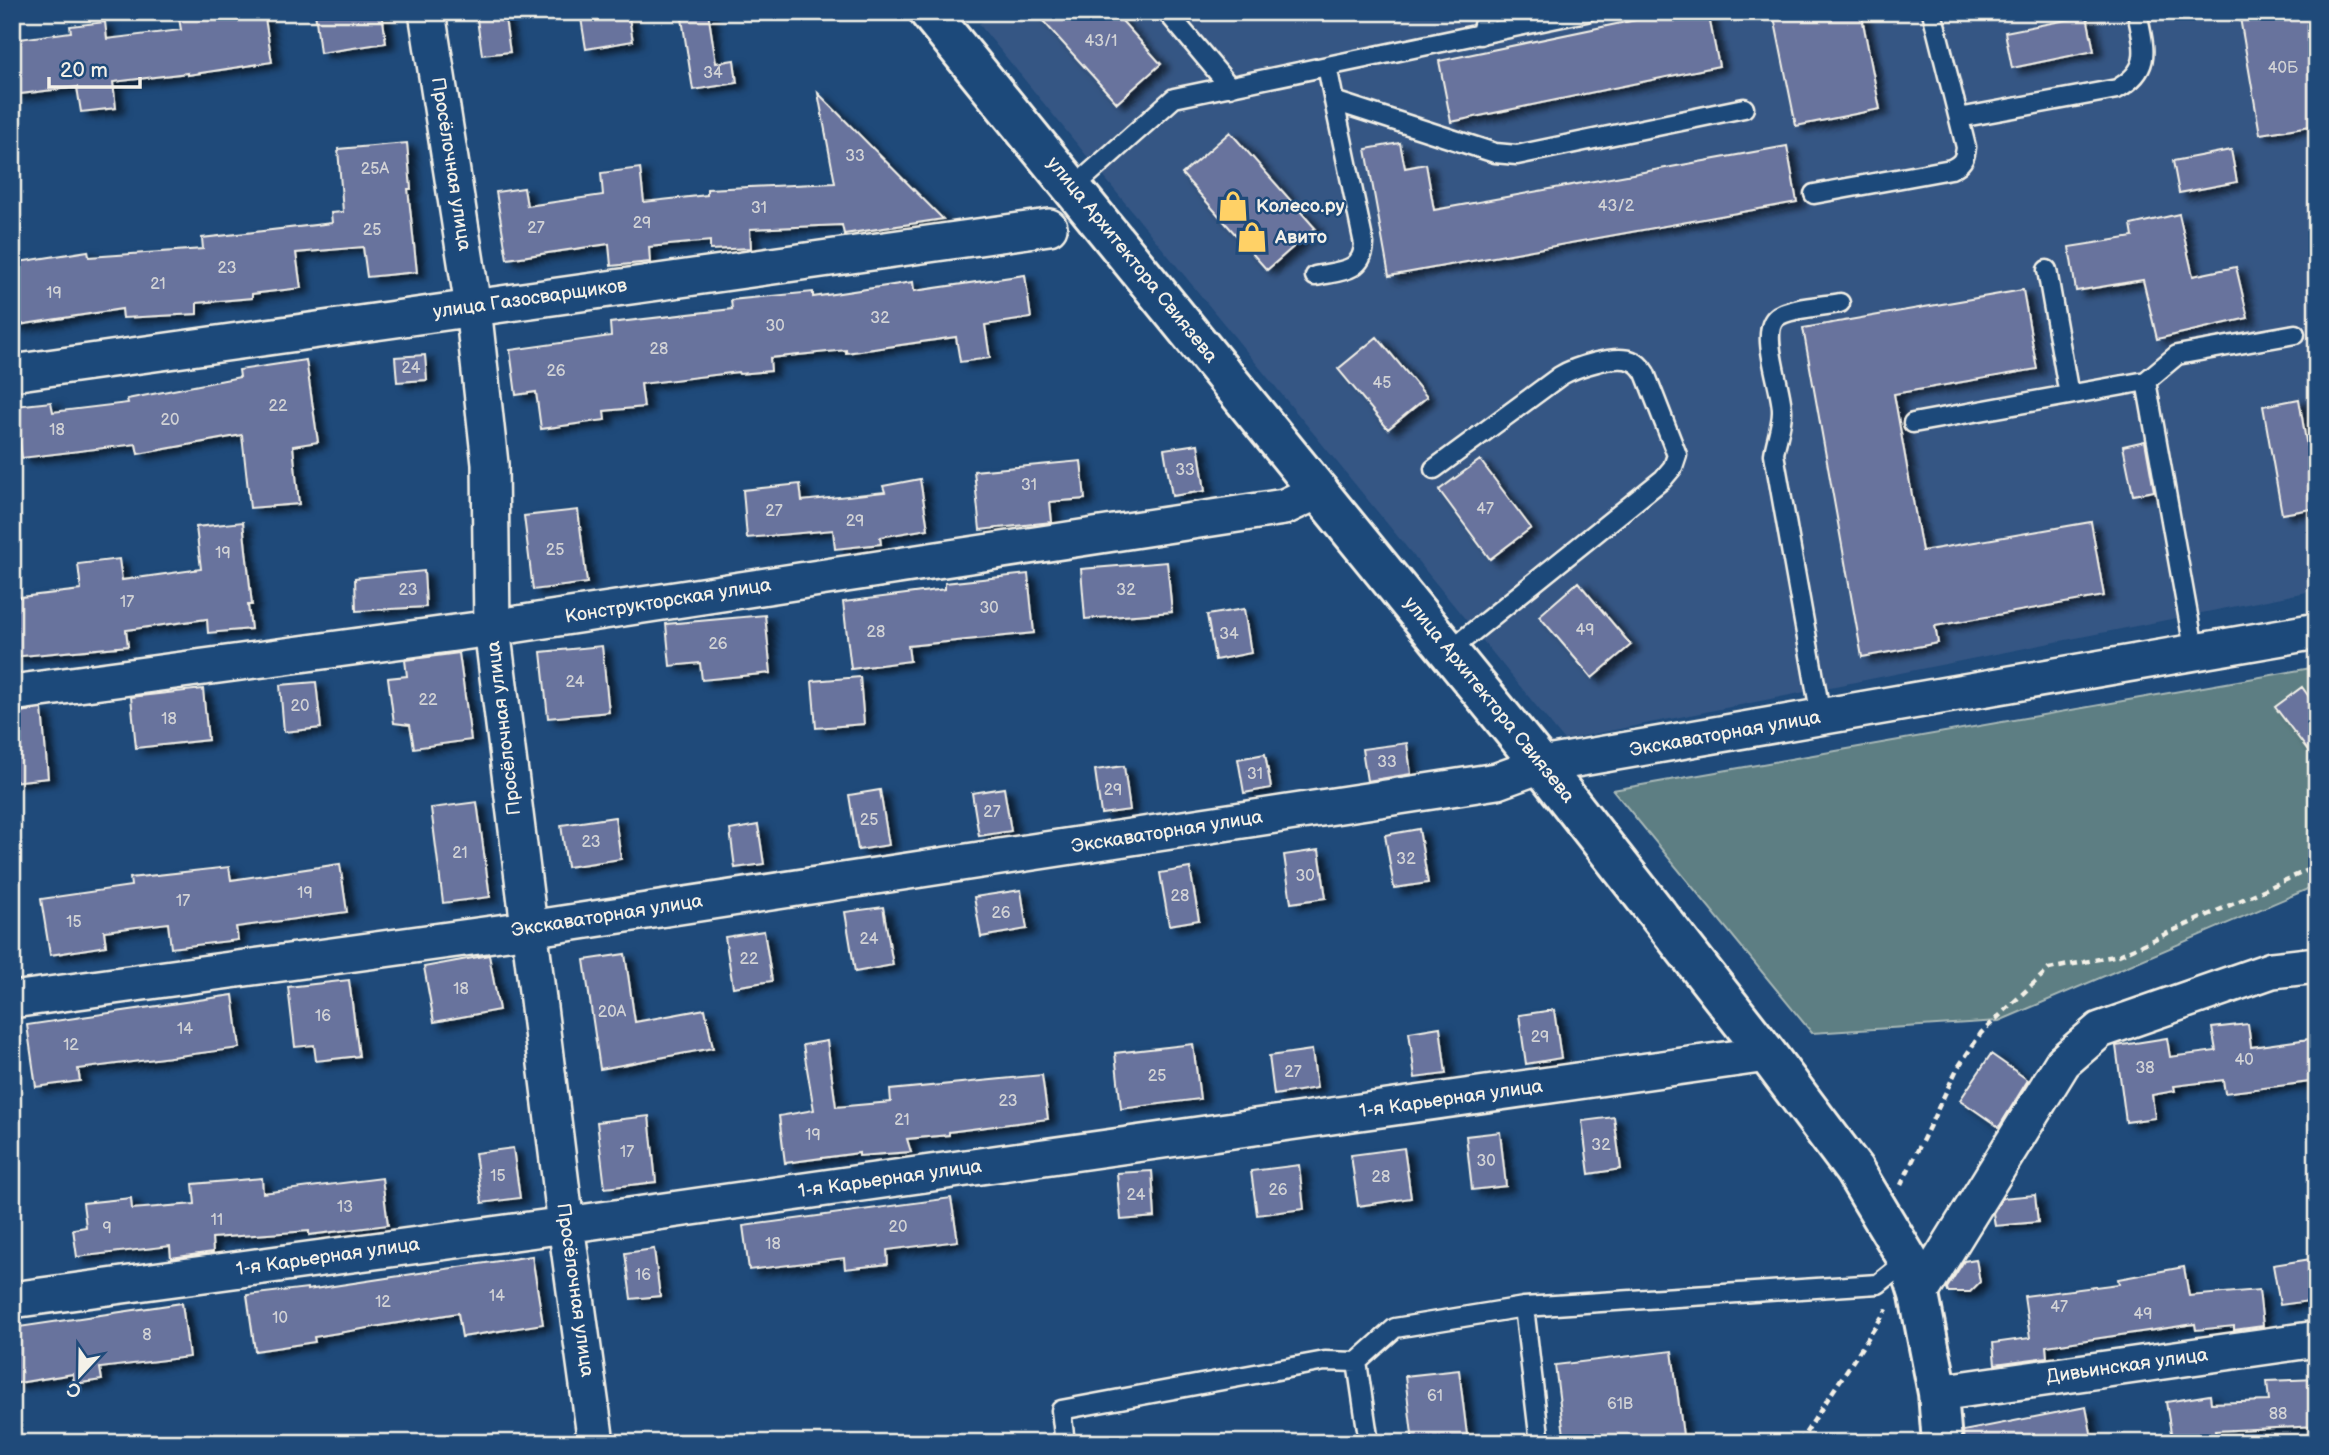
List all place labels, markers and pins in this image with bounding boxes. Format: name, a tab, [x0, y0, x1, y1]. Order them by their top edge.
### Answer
shop icon: Колесо.ру	[1216, 189, 1250, 223]
place label: Колесо.ру	[1256, 195, 1345, 218]
shop icon: Авито	[1235, 220, 1269, 254]
place label: Авито	[1274, 226, 1327, 249]

